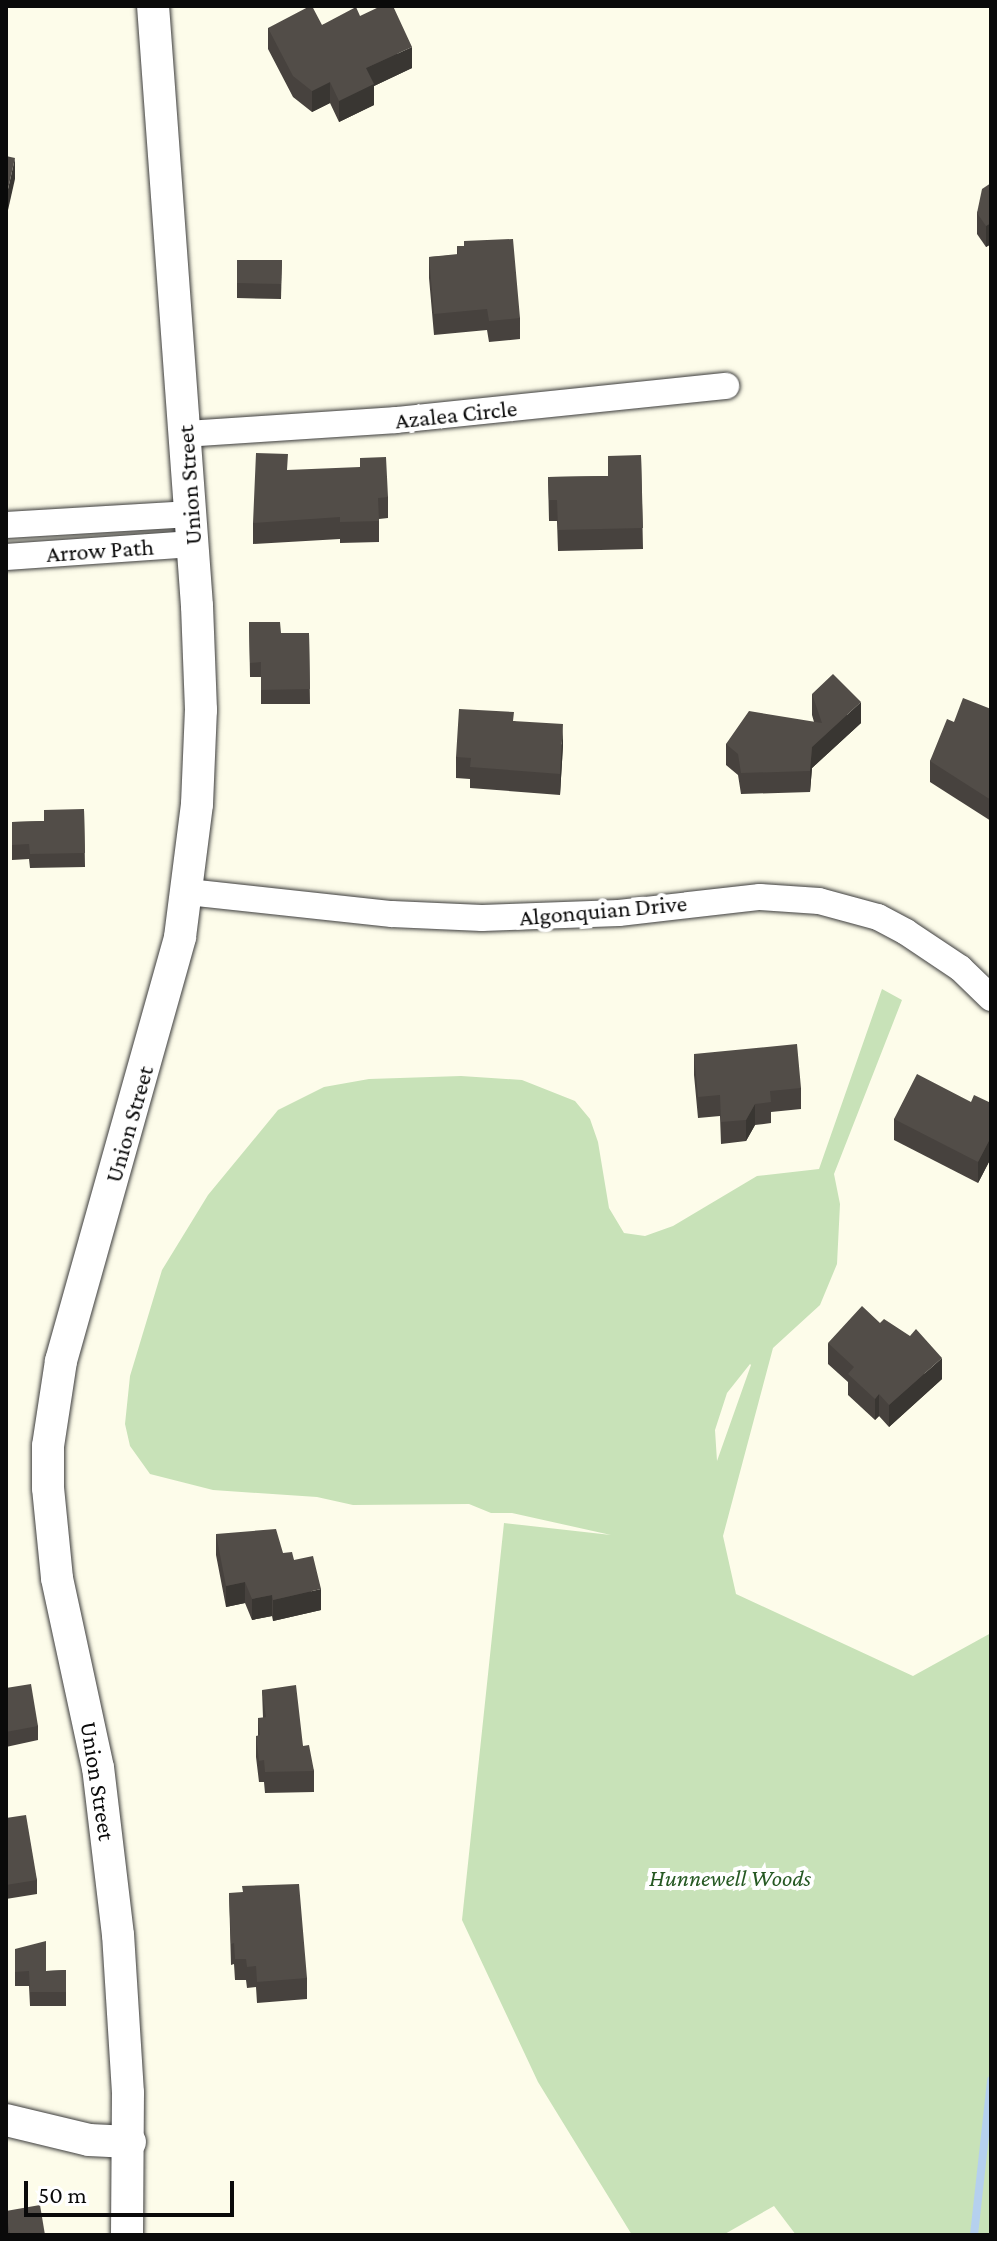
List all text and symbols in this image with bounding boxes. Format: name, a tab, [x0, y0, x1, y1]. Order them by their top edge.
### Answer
street label: Azalea Circle	[394, 393, 518, 435]
street label: Union Street	[170, 424, 208, 546]
street label: Arrow Path	[45, 532, 155, 568]
street label: Algonquian Drive	[518, 888, 688, 932]
street label: Union Street	[99, 1062, 159, 1186]
street label: Union Street	[74, 1719, 122, 1843]
park label: Hunnewell Woods	[649, 1864, 811, 1892]
scale bar	[28, 2165, 238, 2215]
text: 50 m	[38, 2181, 87, 2208]

